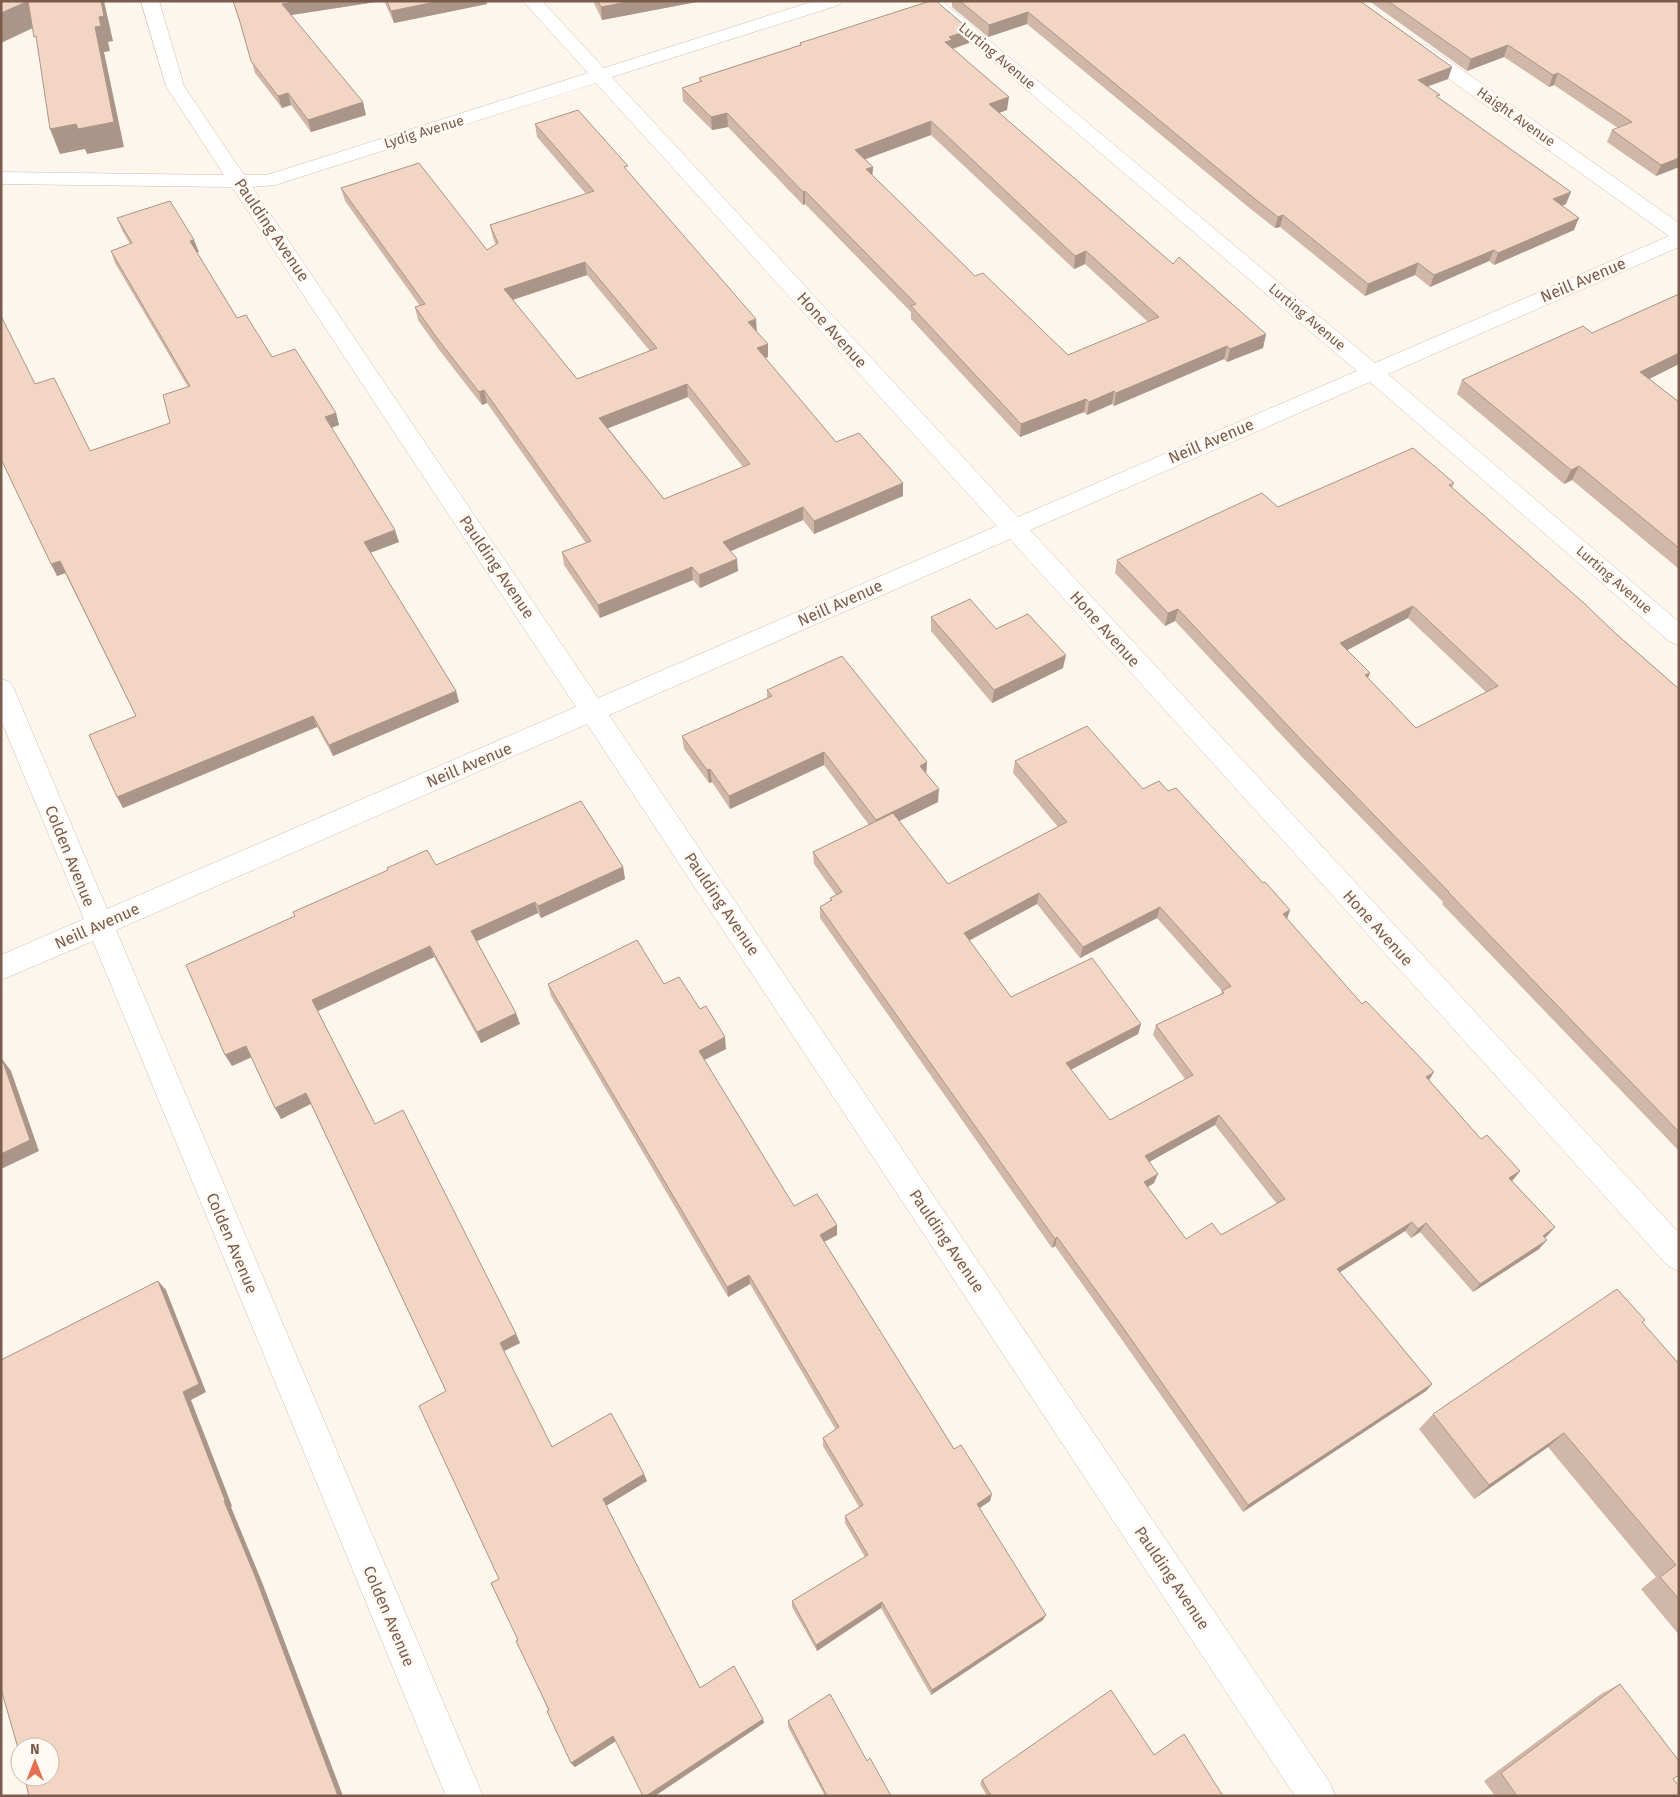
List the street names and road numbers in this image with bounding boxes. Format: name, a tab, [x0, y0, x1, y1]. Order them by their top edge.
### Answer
street label: Lurting Avenue	[955, 19, 1039, 93]
street label: Haight Avenue	[1474, 84, 1558, 150]
street label: Lydig Avenue	[382, 112, 466, 152]
street label: Paulding Avenue	[231, 175, 313, 285]
street label: Neill Avenue	[1537, 253, 1629, 307]
street label: Lurting Avenue	[1265, 280, 1349, 354]
street label: Hone Avenue	[793, 288, 871, 372]
street label: Neill Avenue	[1165, 414, 1257, 468]
street label: Paulding Avenue	[456, 512, 538, 622]
street label: Lurting Avenue	[1573, 542, 1655, 618]
street label: Neill Avenue	[795, 576, 885, 630]
street label: Hone Avenue	[1066, 587, 1144, 671]
street label: Neill Avenue	[423, 738, 515, 792]
street label: Colden Avenue	[41, 803, 99, 909]
street label: Paulding Avenue	[681, 849, 763, 959]
street label: Hone Avenue	[1339, 886, 1417, 970]
street label: Neill Avenue	[52, 899, 142, 953]
street label: Paulding Avenue	[906, 1186, 988, 1296]
street label: Colden Avenue	[202, 1190, 262, 1296]
street label: Paulding Avenue	[1131, 1523, 1213, 1633]
street label: Colden Avenue	[359, 1563, 419, 1669]

